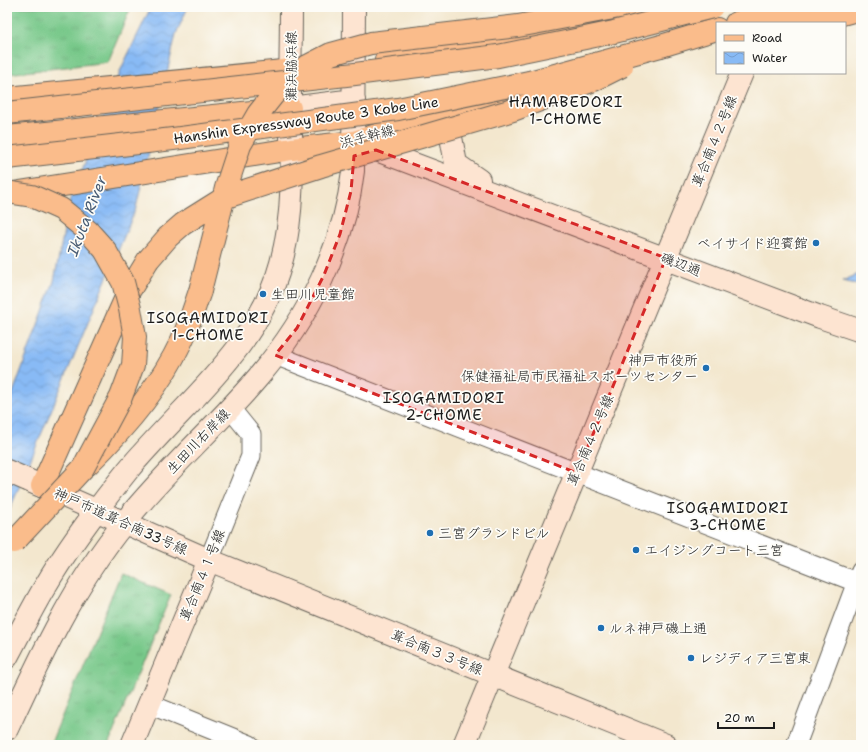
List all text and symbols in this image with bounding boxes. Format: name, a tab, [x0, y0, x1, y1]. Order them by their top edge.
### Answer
legend	[716, 22, 846, 74]
text: Road	[752, 30, 783, 46]
street label: 灘浜脇浜線	[282, 31, 300, 101]
text: Water	[752, 50, 788, 66]
street label: Hanshin Expressway Route 3 Kobe Line	[172, 92, 440, 148]
district label: HAMABEDORI 1-CHOME	[509, 92, 623, 129]
street label: 葺合南４２号線	[687, 92, 741, 190]
street label: 浜手幹線	[338, 120, 396, 152]
water label: Ikuta River	[62, 172, 112, 260]
place label: ベイサイド迎賓館	[697, 234, 808, 252]
marker: ベイサイド迎賓館	[811, 238, 821, 248]
street label: 磯辺通	[658, 248, 704, 280]
place label: 生田川児童館	[271, 285, 355, 303]
marker: 生田川児童館	[258, 289, 268, 299]
district label: ISOGAMIDORI 1-CHOME	[147, 308, 269, 345]
place label: 神戸市役所 保健福祉局市民福祉スポーツセンター	[461, 351, 698, 385]
marker: 神戸市役所 保健福祉局市民福祉スポーツセンター	[701, 363, 711, 373]
district label: ISOGAMIDORI 2-CHOME	[383, 388, 505, 425]
street label: 葺合南４２号線	[563, 391, 617, 489]
street label: 生田川右岸線	[162, 405, 234, 477]
street label: 神戸市道葺合南33号線	[51, 483, 191, 559]
district label: ISOGAMIDORI 3-CHOME	[667, 498, 789, 535]
place label: 三宮グランドビル	[438, 524, 550, 542]
street label: 葺合南４１号線	[175, 526, 229, 624]
marker: 三宮グランドビル	[425, 528, 435, 538]
place label: エイジングコート三宮	[644, 541, 784, 559]
marker: エイジングコート三宮	[631, 545, 641, 555]
place label: ルネ神戸磯上通	[609, 619, 707, 637]
marker: ルネ神戸磯上通	[596, 623, 606, 633]
street label: 葺合南３３号線	[388, 625, 486, 679]
place label: レジディア三宮東	[699, 649, 811, 667]
marker: レジディア三宮東	[686, 653, 696, 663]
scale bar	[718, 704, 774, 730]
text: 20 m	[724, 710, 755, 726]

